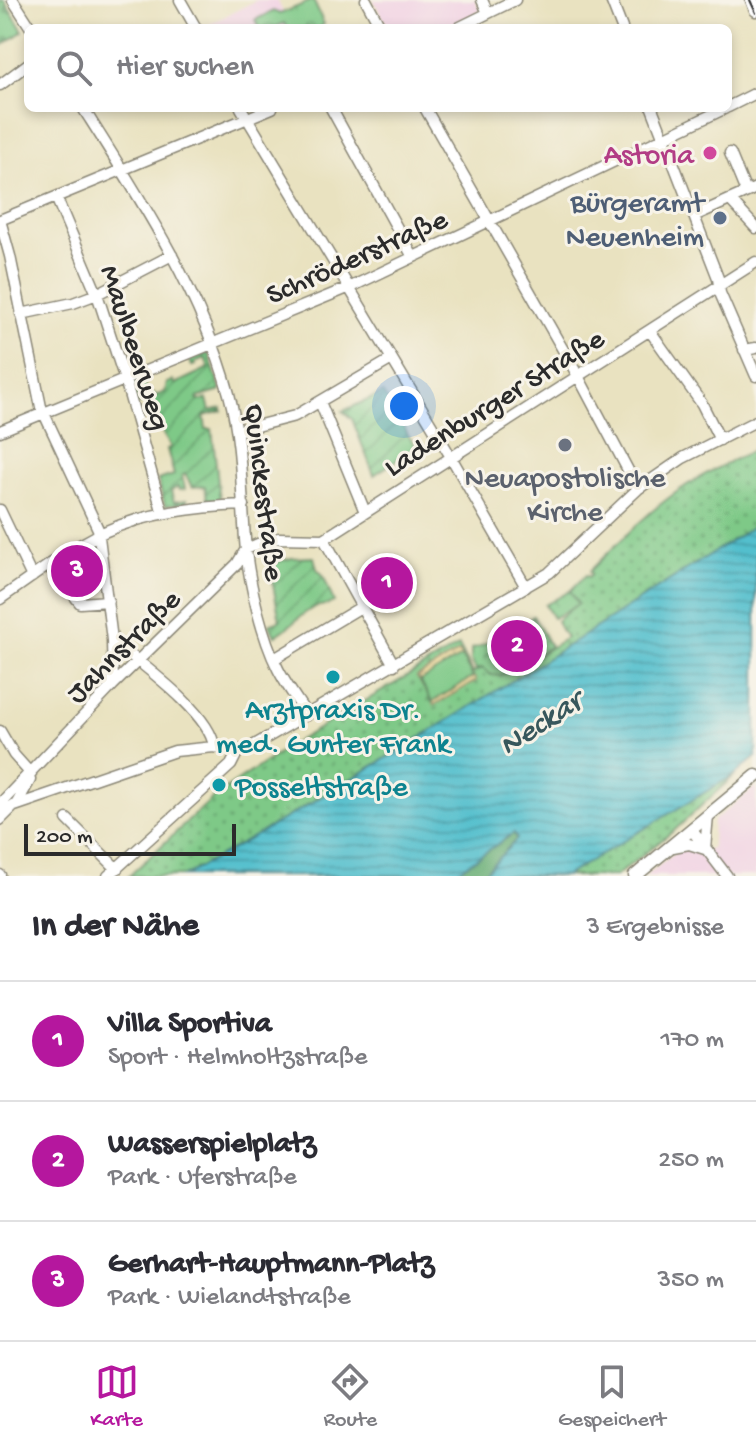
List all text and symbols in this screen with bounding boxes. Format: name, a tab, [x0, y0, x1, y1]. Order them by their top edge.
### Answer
search box	[24, 24, 732, 112]
icon: search	[52, 46, 96, 90]
text: Hier suchen	[116, 51, 254, 86]
place label: Astoria	[604, 140, 695, 175]
marker: Astoria	[701, 144, 719, 162]
place label: Bürgeramt Neuenheim	[566, 188, 707, 257]
street label: Schröderstraße	[262, 203, 454, 315]
marker: Bürgeramt Neuenheim	[711, 209, 729, 227]
street label: Maulbeerweg	[90, 261, 176, 435]
street label: Ladenburger Straße	[379, 323, 612, 487]
your location	[384, 386, 424, 426]
street label: Quinckestraße	[233, 402, 290, 584]
marker: Neuapostolische Kirche	[556, 436, 574, 454]
place label: Neuapostolische Kirche	[465, 463, 666, 532]
pin: 3	[51, 541, 103, 601]
pin: 1	[361, 553, 413, 613]
street label: Jahnstraße	[61, 583, 190, 713]
pin: 2	[491, 616, 543, 676]
marker: Arztpraxis Dr. med. Gunter Frank	[324, 668, 342, 686]
water label: Neckar	[493, 681, 595, 766]
place label: Arztpraxis Dr. med. Gunter Frank	[216, 695, 453, 764]
place label: Posseltstraße	[234, 772, 408, 807]
marker: Posseltstraße	[210, 776, 228, 794]
scale bar	[24, 820, 236, 856]
text: 200 m	[36, 825, 93, 851]
text: In der Nähe	[32, 908, 199, 948]
text: 3 Ergebnisse	[586, 913, 724, 944]
text: Villa Sportiva	[108, 1008, 272, 1043]
text: 1	[53, 1026, 63, 1057]
text: 170 m	[661, 1026, 724, 1057]
text: Sport · Helmholtzstraße	[108, 1043, 367, 1074]
text: Wasserspielplatz	[108, 1128, 316, 1163]
text: 2	[52, 1146, 64, 1177]
text: 250 m	[658, 1146, 724, 1177]
text: Park · Uferstraße	[108, 1163, 297, 1194]
text: Gerhart-Hauptmann-Platz	[108, 1248, 434, 1283]
text: 3	[51, 1266, 65, 1297]
text: 350 m	[657, 1266, 724, 1297]
text: Park · Wielandtstraße	[108, 1283, 351, 1314]
tab: Karte	[90, 1360, 143, 1434]
tab: Route	[324, 1360, 377, 1434]
tab: Gespeichert	[558, 1360, 666, 1434]

